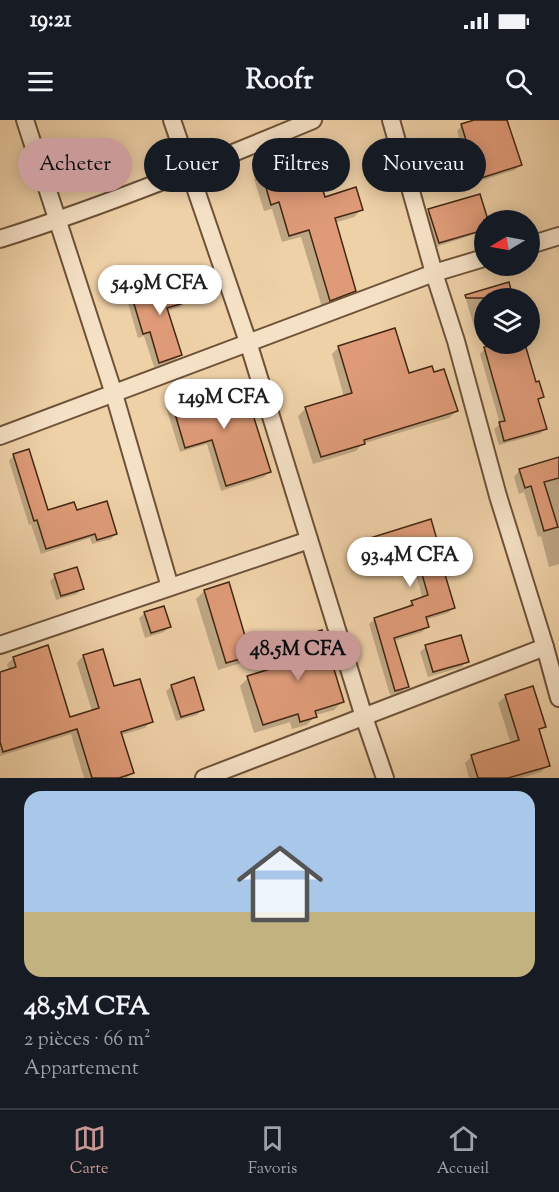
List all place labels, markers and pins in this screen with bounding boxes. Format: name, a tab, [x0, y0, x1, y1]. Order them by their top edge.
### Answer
pin: 54.9M CFA	[91, 265, 229, 316]
pin: 149M CFA	[162, 379, 286, 430]
pin: 93.4M CFA	[341, 537, 479, 588]
pin: 48.5M CFA	[229, 631, 367, 682]

